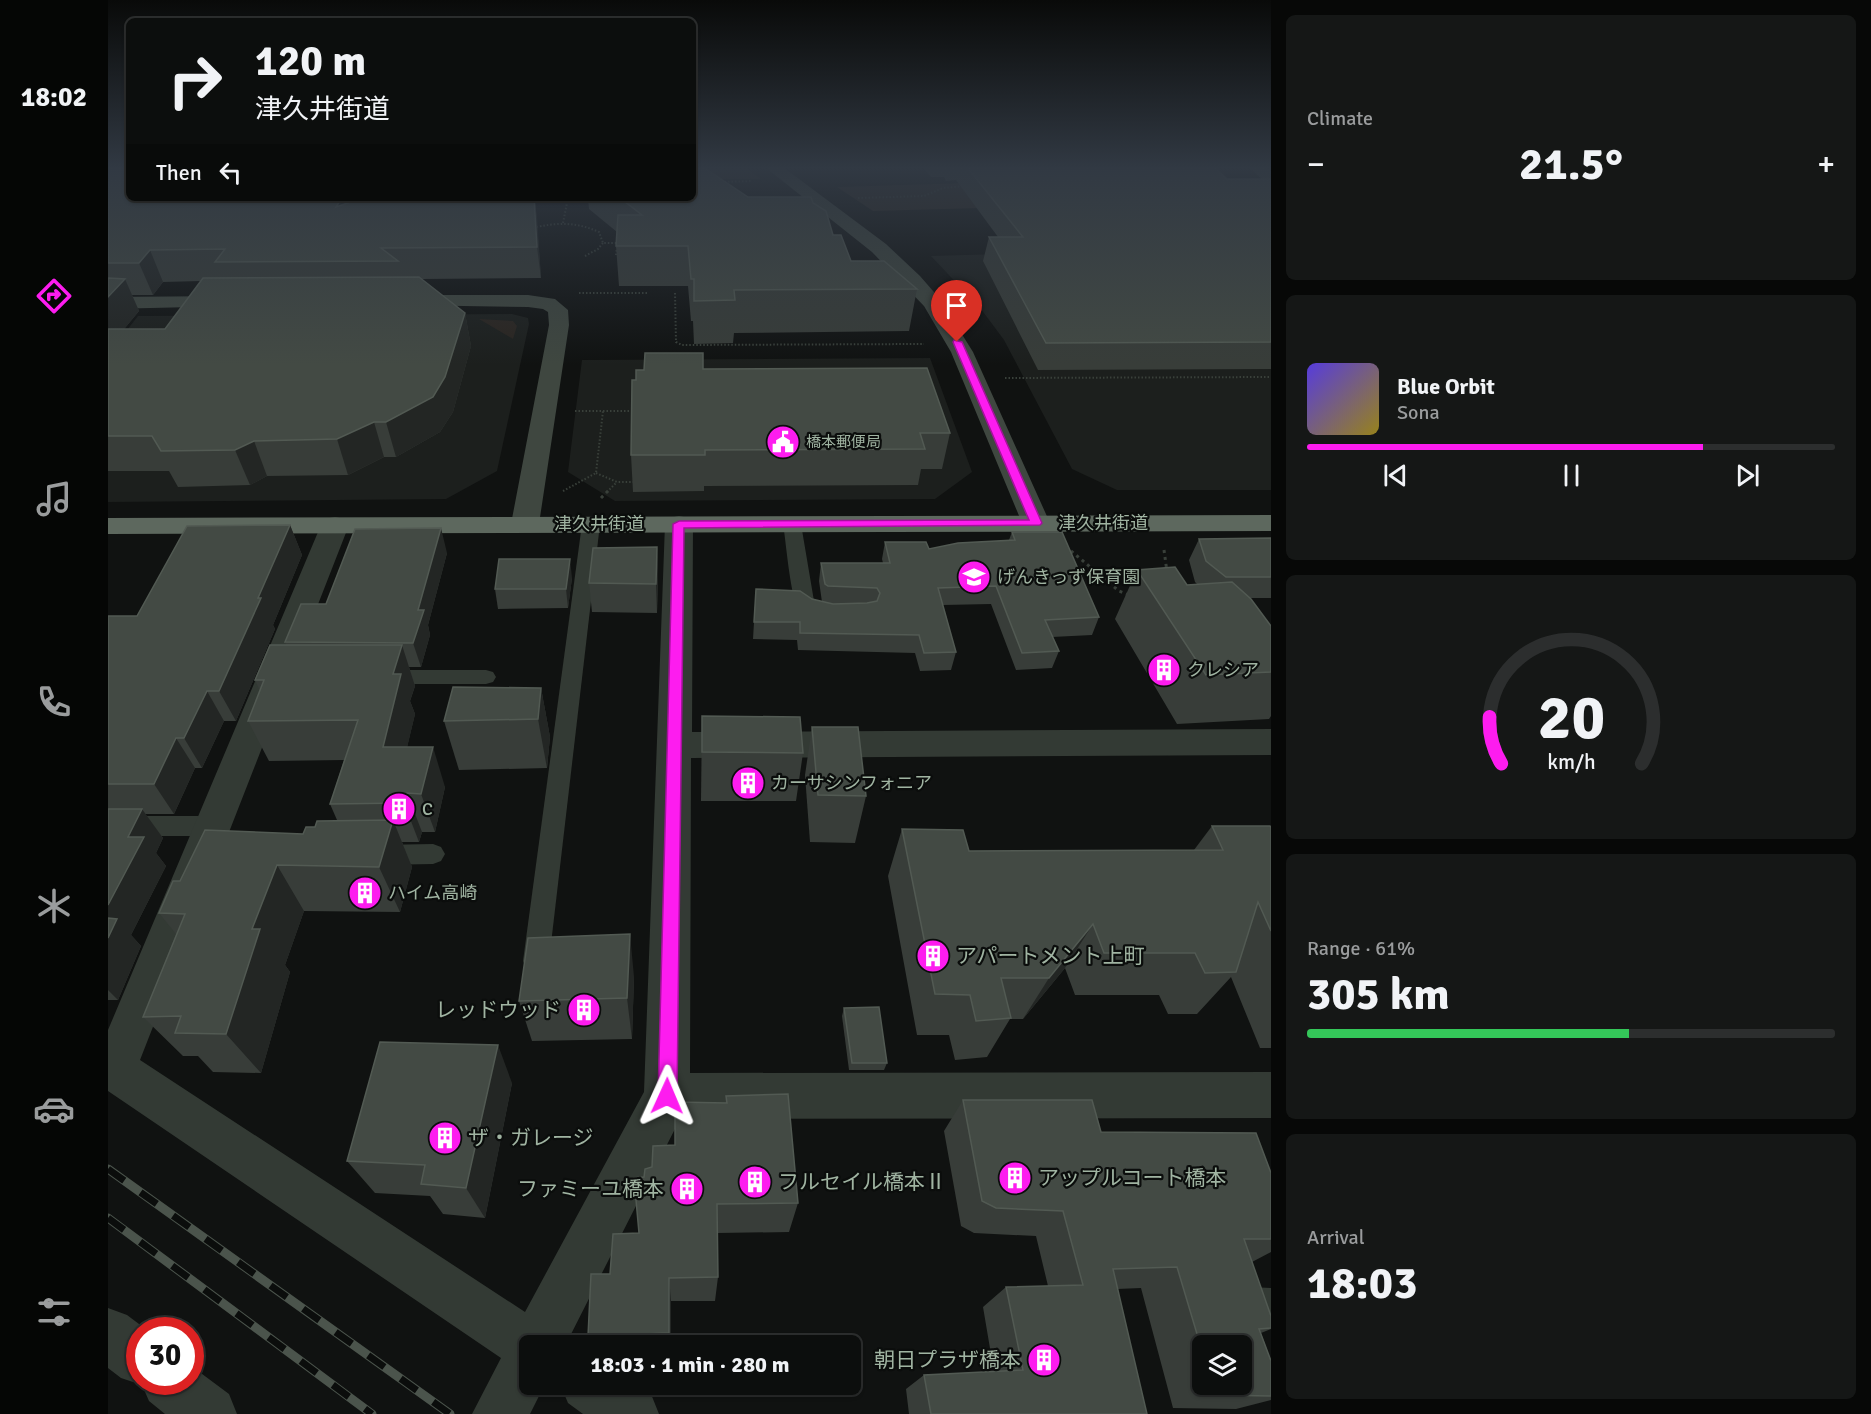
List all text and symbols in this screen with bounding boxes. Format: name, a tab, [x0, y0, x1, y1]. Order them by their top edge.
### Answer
text: 120 m	[255, 36, 366, 87]
icon: right	[156, 42, 234, 120]
text: 18:02	[21, 81, 87, 114]
text: 津久井街道	[255, 93, 390, 126]
text: Climate	[1307, 106, 1373, 131]
text: 21.5°	[1519, 137, 1623, 192]
text: −	[1307, 144, 1325, 185]
text: +	[1817, 144, 1835, 185]
icon: left	[214, 156, 247, 189]
text: Then	[156, 159, 202, 186]
icon: directions	[33, 275, 75, 317]
pin	[931, 280, 982, 342]
icon: arrive	[940, 289, 973, 322]
text: Blue Orbit	[1397, 373, 1495, 400]
text: Sona	[1397, 400, 1440, 425]
public building icon: 橋本郵便局	[765, 424, 801, 460]
place label: 橋本郵便局	[806, 433, 881, 451]
icon: previous	[1379, 459, 1412, 492]
icon: pause	[1555, 459, 1588, 492]
icon: next	[1731, 459, 1764, 492]
icon: music	[33, 478, 75, 520]
street label: 津久井街道	[1058, 512, 1148, 534]
street label: 津久井街道	[554, 513, 644, 535]
school or university icon: げんきっず保育園	[956, 559, 992, 595]
place label: げんきっず保育園	[997, 566, 1140, 588]
building icon: クレシア	[1146, 652, 1182, 688]
place label: クレシア	[1187, 659, 1259, 681]
text: 20	[1537, 679, 1605, 756]
icon: phone	[33, 681, 75, 723]
text: km/h	[1547, 749, 1595, 775]
building icon: カーサシンフォニア	[730, 765, 766, 801]
place label: カーサシンフォニア	[771, 772, 932, 794]
building icon: C	[381, 791, 417, 827]
place label: C	[422, 798, 433, 820]
building icon: ハイム高崎	[347, 875, 383, 911]
place label: ハイム高崎	[388, 882, 477, 904]
icon: climate	[33, 885, 75, 927]
text: Range · 61%	[1307, 936, 1415, 961]
building icon: アパートメント上町	[915, 938, 951, 974]
place label: アパートメント上町	[956, 943, 1145, 969]
text: 305 km	[1307, 967, 1450, 1022]
building icon: レッドウッド	[566, 992, 602, 1028]
place label: レッドウッド	[435, 997, 561, 1023]
position arrow	[635, 1064, 699, 1128]
icon: car	[33, 1088, 75, 1130]
building icon: ザ・ガレージ	[427, 1120, 463, 1156]
place label: ザ・ガレージ	[468, 1125, 594, 1151]
building icon: アップルコート橋本	[997, 1160, 1033, 1196]
building icon: フルセイル橋本Ⅱ	[737, 1164, 773, 1200]
place label: アップルコート橋本	[1038, 1165, 1227, 1191]
place label: フルセイル橋本Ⅱ	[778, 1169, 946, 1195]
building icon: ファミーユ橋本	[669, 1171, 705, 1207]
place label: ファミーユ橋本	[517, 1176, 664, 1202]
text: Arrival	[1307, 1225, 1365, 1250]
text: 18:03	[1307, 1256, 1417, 1311]
icon: filters	[33, 1291, 75, 1333]
speed limit sign: 30	[126, 1317, 204, 1395]
map controls	[1192, 1335, 1252, 1395]
button: layers	[1192, 1335, 1252, 1395]
building icon: 朝日プラザ橋本	[1026, 1342, 1062, 1378]
place label: 朝日プラザ橋本	[874, 1347, 1021, 1373]
text: 18:03 · 1 min · 280 m	[590, 1351, 790, 1378]

